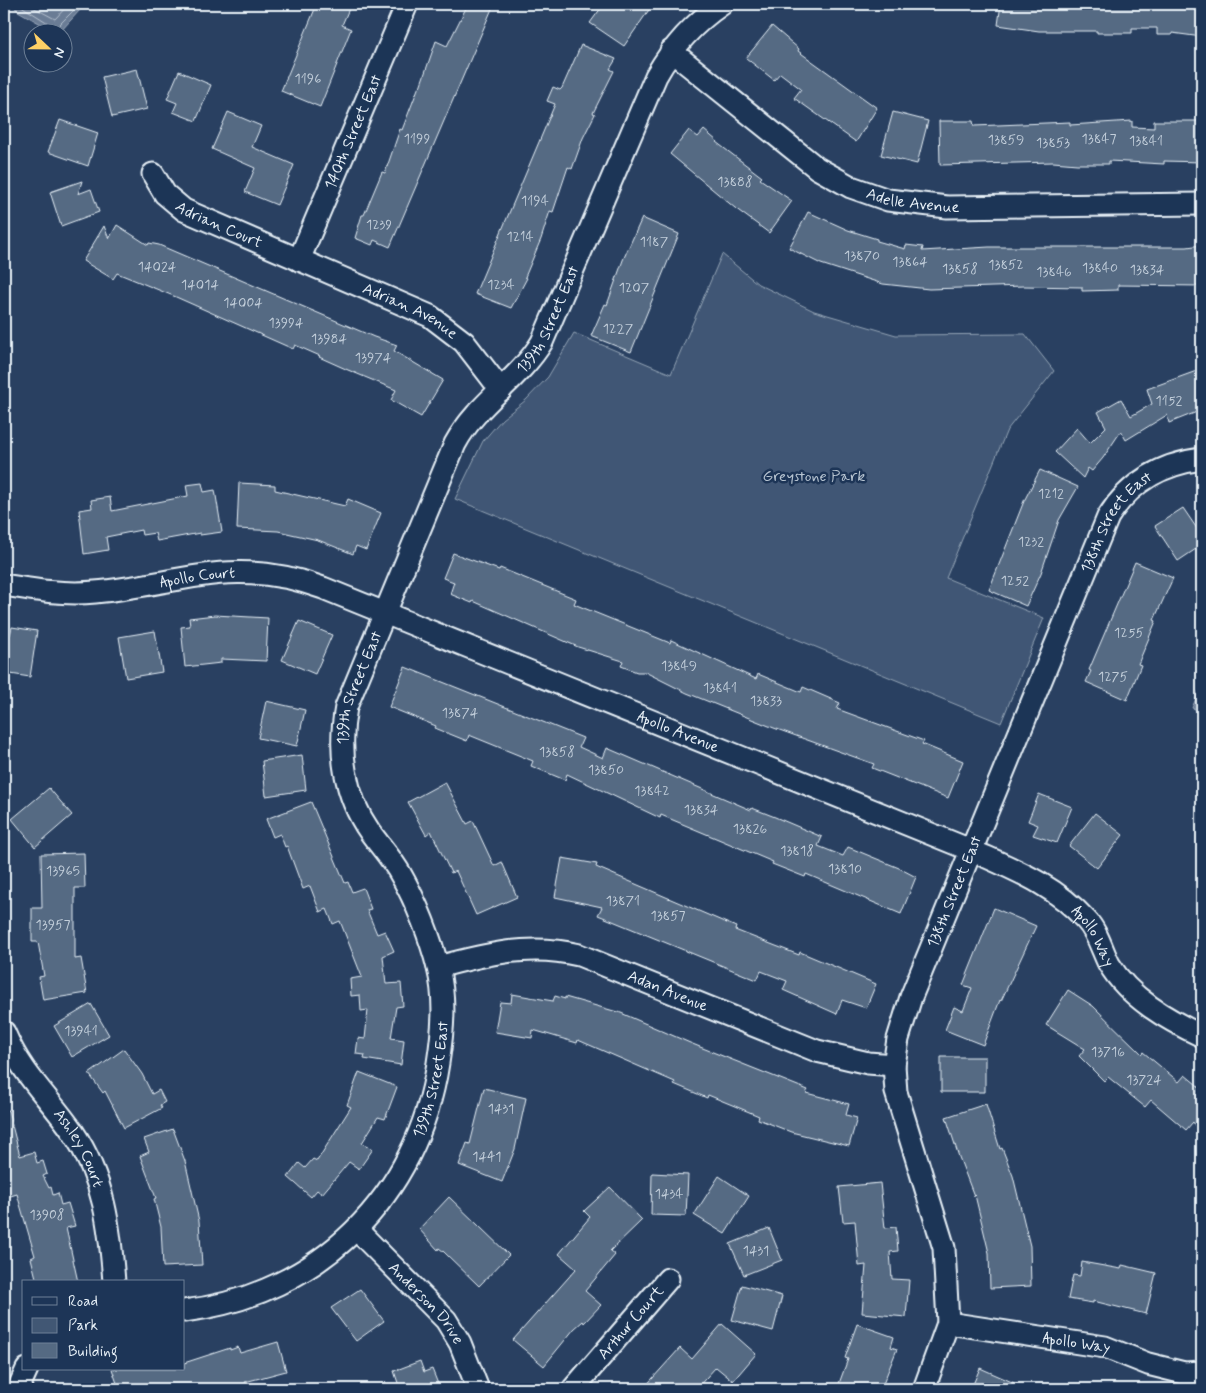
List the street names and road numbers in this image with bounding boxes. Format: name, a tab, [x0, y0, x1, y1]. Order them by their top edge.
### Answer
street label: 140th Street East	[319, 71, 387, 193]
street label: Adelle Avenue	[863, 183, 960, 218]
street label: Adrian Court	[171, 196, 266, 253]
street label: 139th Street East	[512, 262, 584, 378]
street label: Adrian Avenue	[359, 278, 462, 344]
street label: 138th Street East	[1076, 466, 1156, 576]
street label: Apollo Court	[158, 562, 235, 594]
street label: 139th Street East	[332, 628, 387, 745]
street label: Apollo Avenue	[634, 706, 723, 758]
street label: 138th Street East	[922, 832, 987, 951]
street label: Apollo Way	[1066, 900, 1119, 970]
street label: Adan Avenue	[624, 965, 712, 1017]
street label: 139th Street East	[408, 1020, 453, 1141]
street label: Ashley Court	[49, 1104, 109, 1190]
street label: Anderson Drive	[384, 1257, 469, 1348]
street label: Arthur Court	[593, 1280, 669, 1364]
street label: Apollo Way	[1041, 1327, 1114, 1359]

